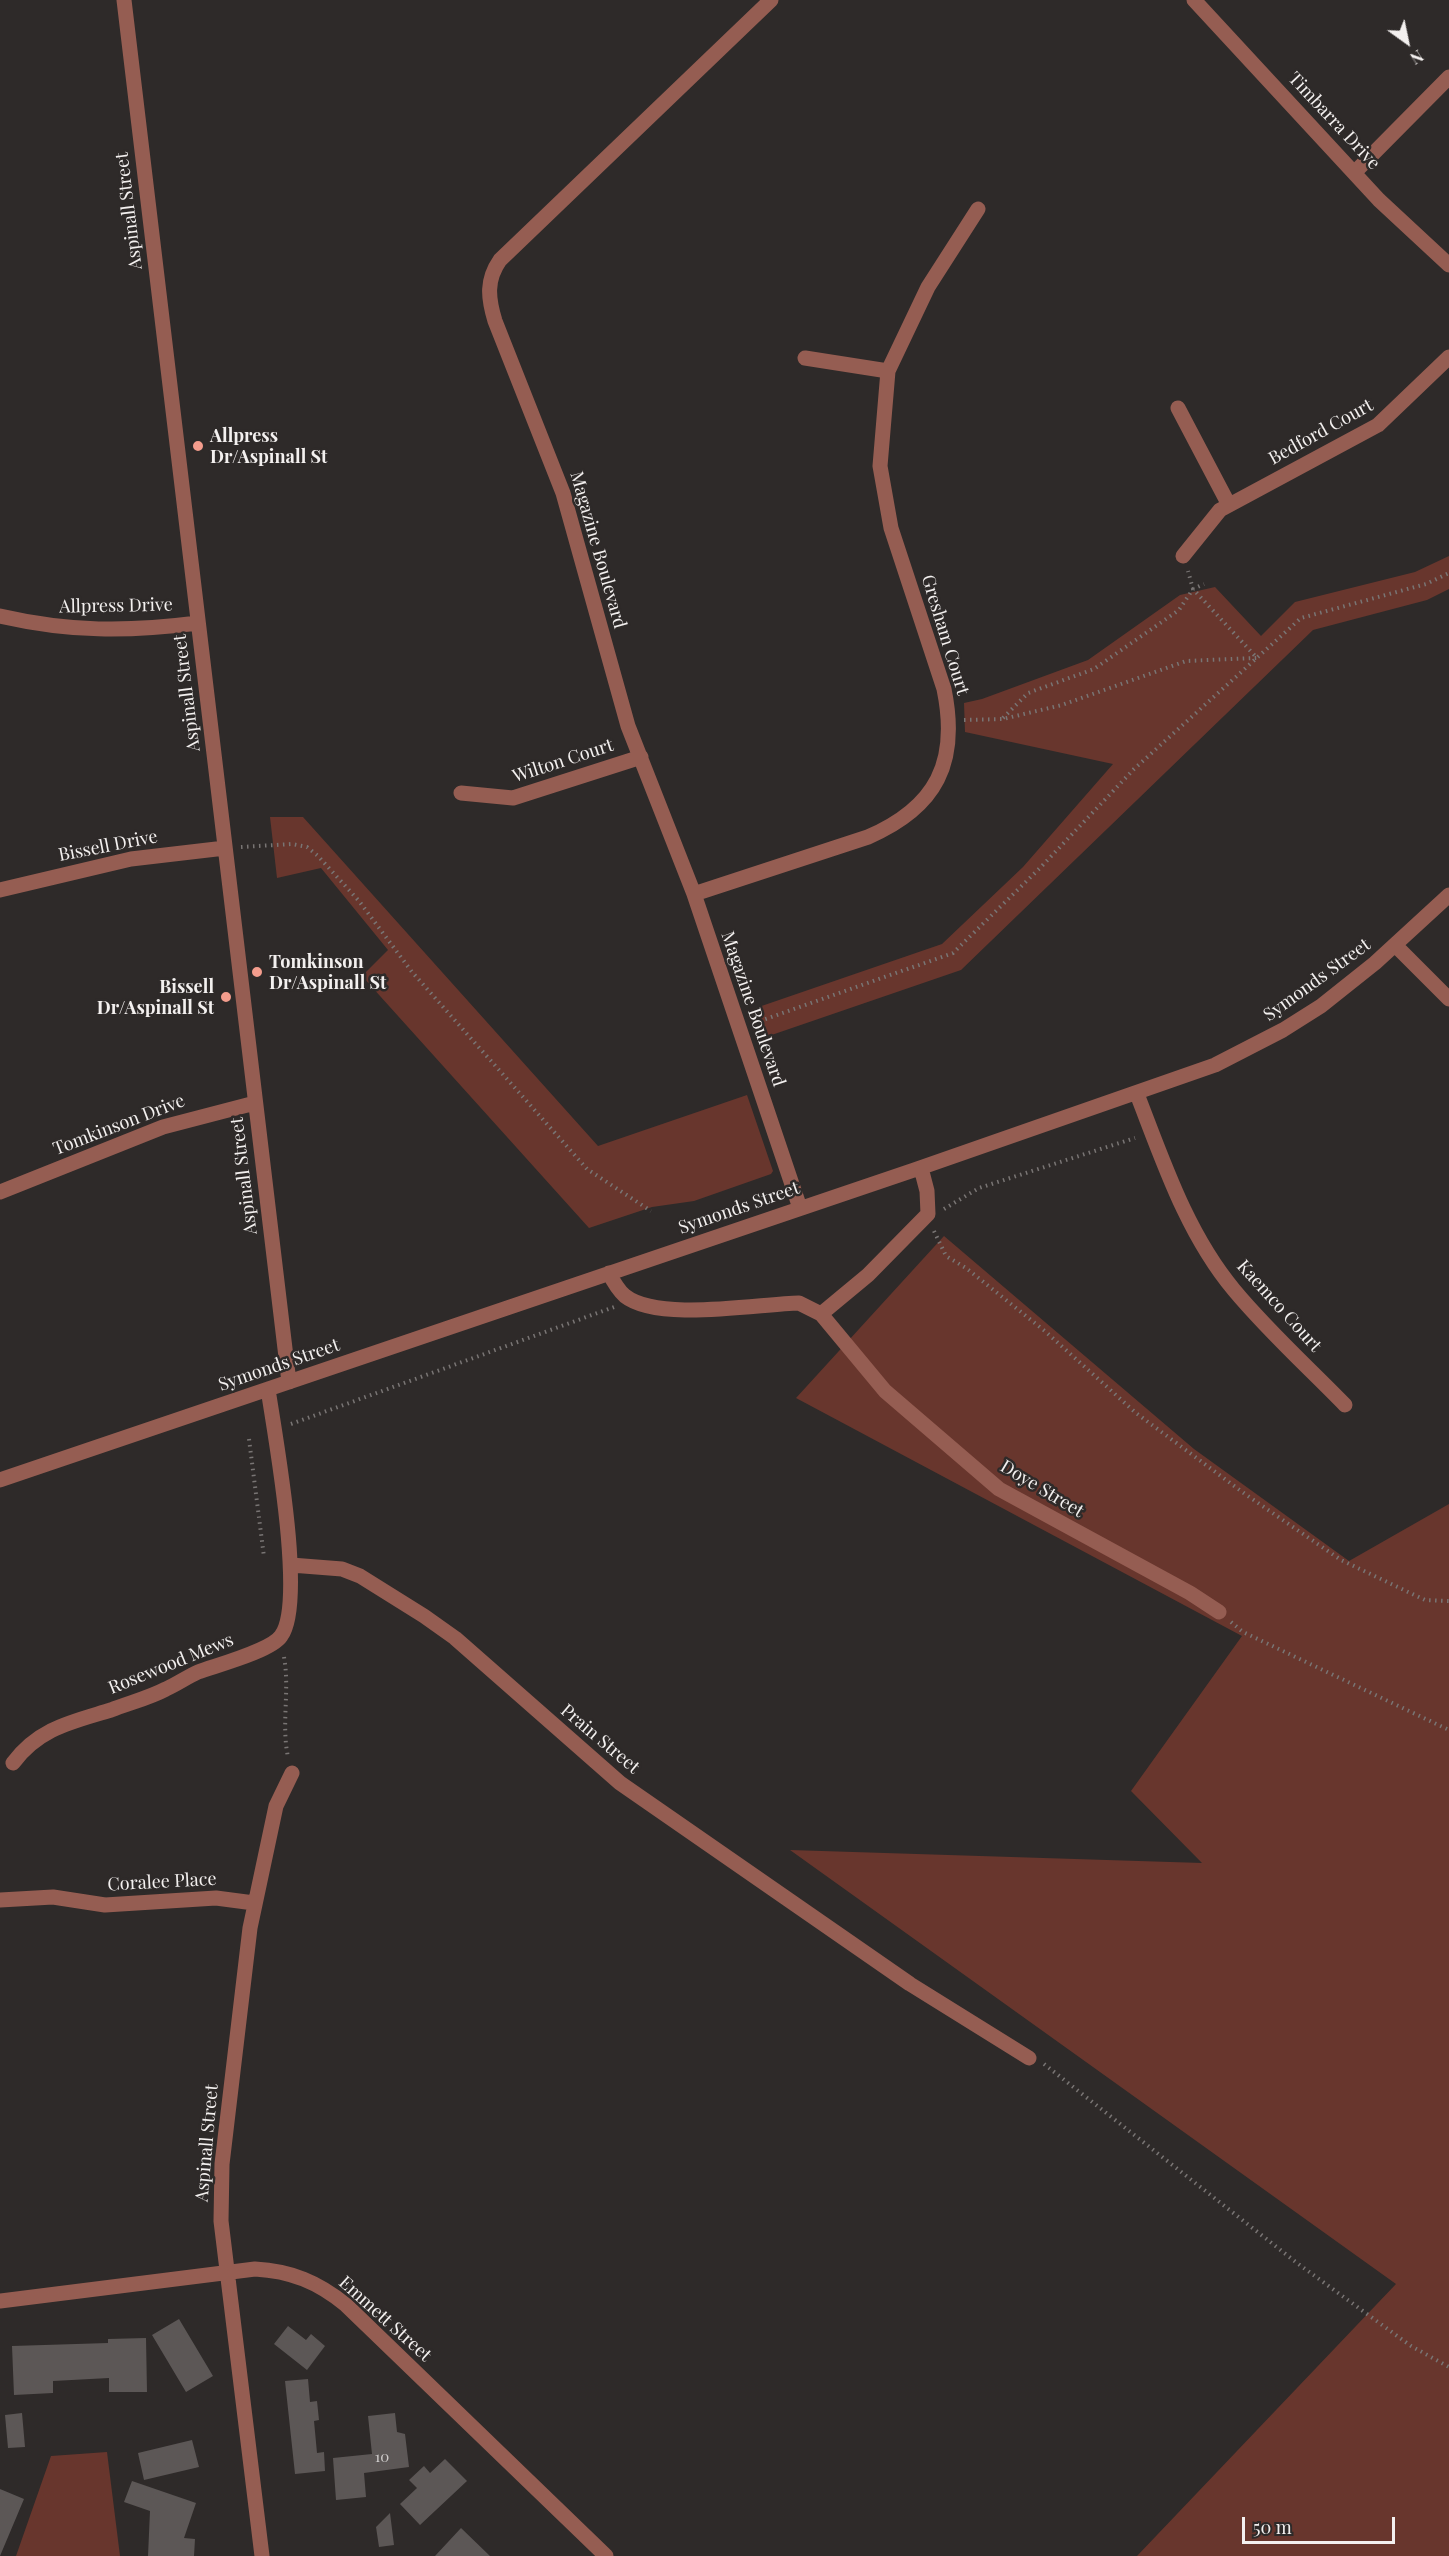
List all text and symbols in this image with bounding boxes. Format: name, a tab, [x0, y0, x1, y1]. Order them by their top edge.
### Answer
north arrow	[1377, 12, 1437, 72]
text: N	[1407, 46, 1428, 69]
street label: Timbarra Drive	[1283, 68, 1385, 174]
street label: Aspinall Street	[111, 151, 147, 271]
street label: Bedford Court	[1265, 394, 1377, 470]
place label: Allpress Dr/Aspinall St	[210, 425, 327, 468]
marker: Allpress Dr/Aspinall St	[191, 439, 205, 453]
street label: Magazine Boulevard	[565, 469, 631, 631]
street label: Gresham Court	[916, 572, 974, 698]
street label: Allpress Drive	[59, 594, 173, 618]
street label: Aspinall Street	[169, 633, 205, 753]
street label: Wilton Court	[510, 735, 616, 787]
street label: Bissell Drive	[57, 826, 159, 866]
street label: Magazine Boulevard	[716, 929, 790, 1089]
street label: Symonds Street	[1259, 934, 1375, 1026]
place label: Tomkinson Dr/Aspinall St	[269, 951, 386, 994]
marker: Tomkinson Dr/Aspinall St	[250, 965, 264, 979]
place label: Bissell Dr/Aspinall St	[97, 976, 214, 1018]
marker: Bissell Dr/Aspinall St	[219, 990, 233, 1004]
street label: Tomkinson Drive	[50, 1090, 188, 1160]
street label: Aspinall Street	[226, 1116, 262, 1236]
street label: Symonds Street	[676, 1177, 802, 1239]
street label: Kaemco Court	[1232, 1256, 1326, 1356]
street label: Symonds Street	[216, 1334, 342, 1396]
street label: Doye Street	[996, 1456, 1088, 1522]
street label: Rosewood Mews	[105, 1629, 237, 1699]
street label: Prain Street	[556, 1700, 644, 1778]
street label: Coralee Place	[107, 1868, 217, 1896]
street label: Aspinall Street	[191, 2083, 223, 2203]
street label: Emmett Street	[334, 2272, 436, 2366]
house number: 10	[375, 2448, 389, 2466]
scale bar	[1245, 2505, 1398, 2543]
text: 50 m	[1253, 2515, 1292, 2539]

